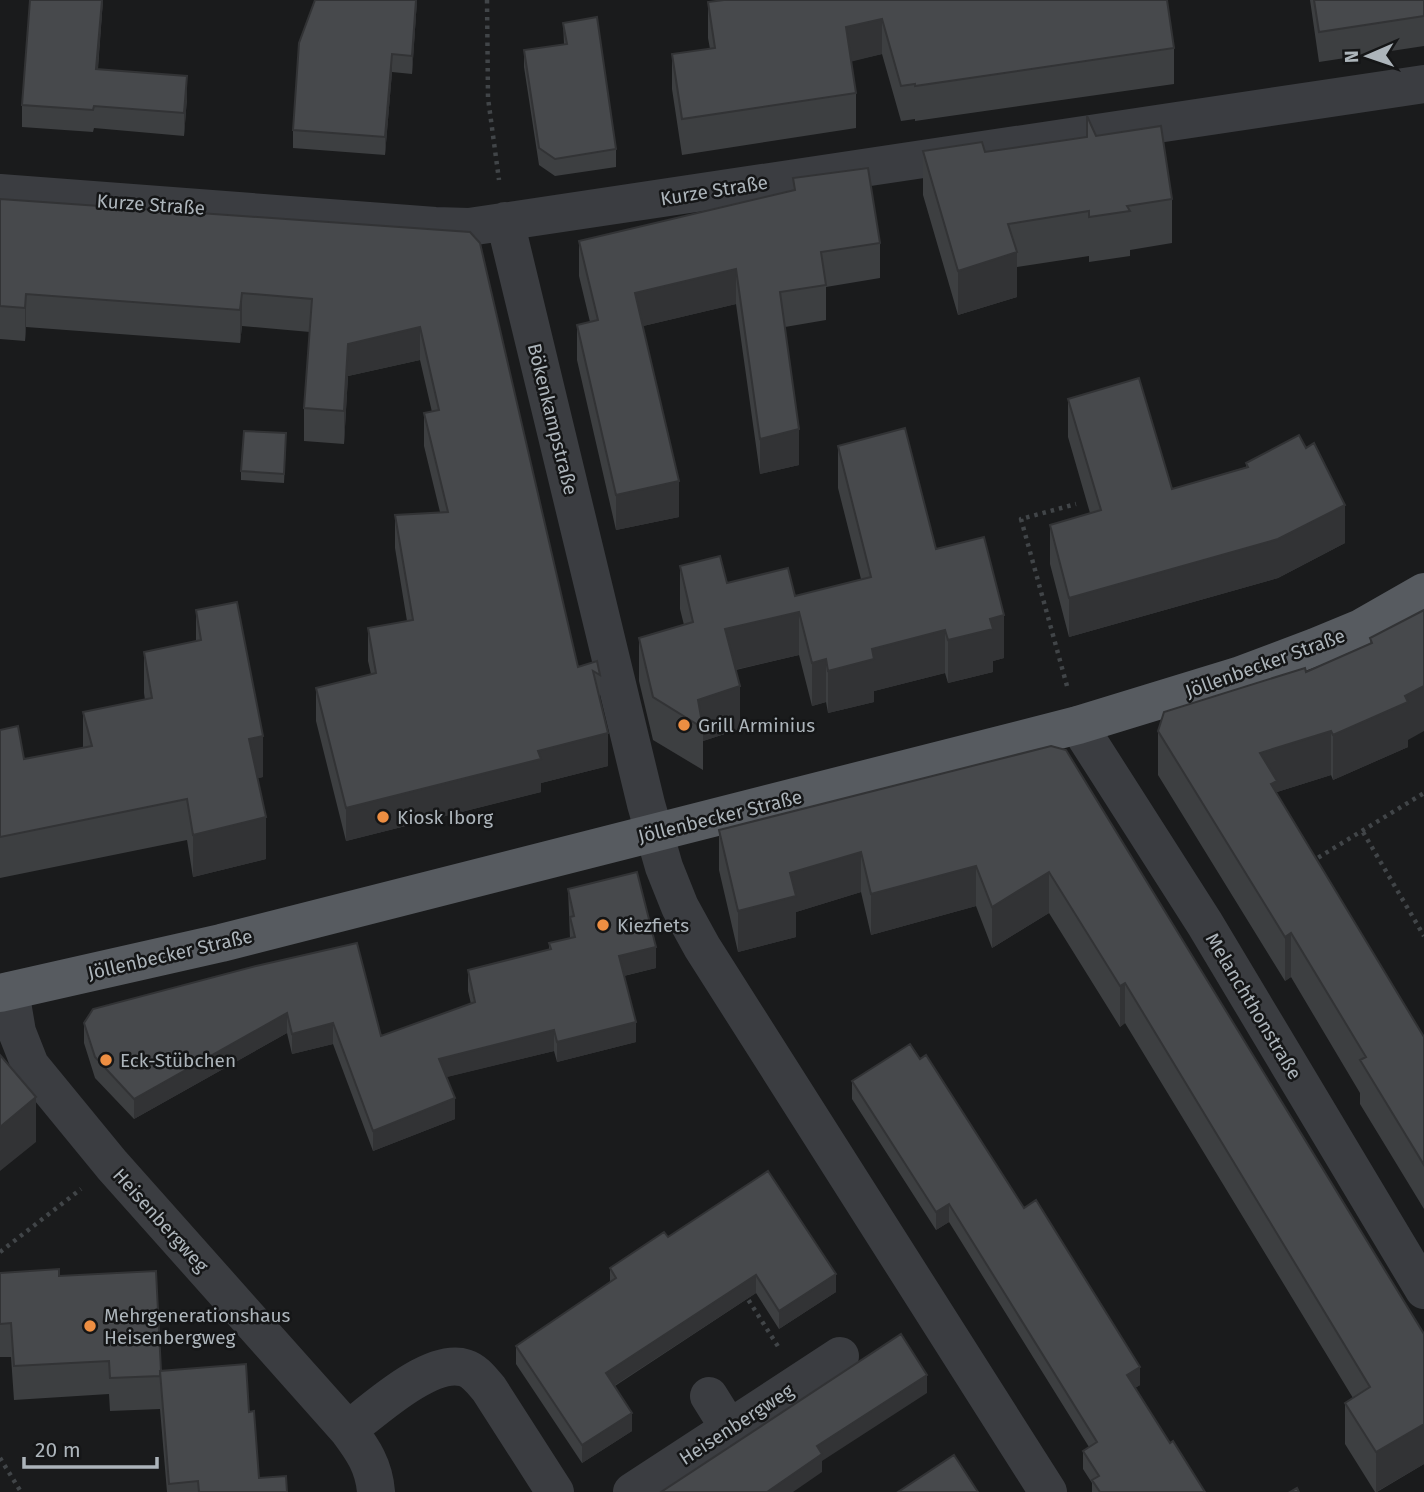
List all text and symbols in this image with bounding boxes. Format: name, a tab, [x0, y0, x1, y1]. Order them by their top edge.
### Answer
north arrow	[1333, 21, 1403, 91]
text: N	[1340, 50, 1363, 63]
street label: Kurze Straße	[659, 171, 770, 210]
street label: Kurze Straße	[96, 189, 206, 220]
street label: Bökenkampstraße	[523, 341, 582, 497]
street label: Jöllenbecker Straße	[1182, 624, 1348, 703]
place label: Grill Arminius	[698, 714, 815, 737]
marker: Grill Arminius	[676, 717, 692, 733]
street label: Jöllenbecker Straße	[636, 785, 805, 848]
place label: Kiosk Iborg	[397, 806, 493, 829]
marker: Kiosk Iborg	[375, 809, 391, 825]
place label: Kiezfiets	[617, 914, 689, 937]
marker: Kiezfiets	[595, 917, 611, 933]
street label: Jöllenbecker Straße	[86, 924, 255, 985]
street label: Melanchthonstraße	[1201, 929, 1306, 1084]
place label: Eck-Stübchen	[120, 1049, 236, 1072]
marker: Eck-Stübchen	[98, 1052, 114, 1068]
street label: Heisenbergweg	[108, 1164, 213, 1277]
place label: Mehrgenerationshaus Heisenbergweg	[104, 1304, 291, 1349]
marker: Mehrgenerationshaus Heisenbergweg	[82, 1318, 98, 1334]
street label: Heisenbergweg	[675, 1379, 798, 1470]
scale bar	[24, 1426, 158, 1470]
text: 20 m	[35, 1437, 81, 1463]

